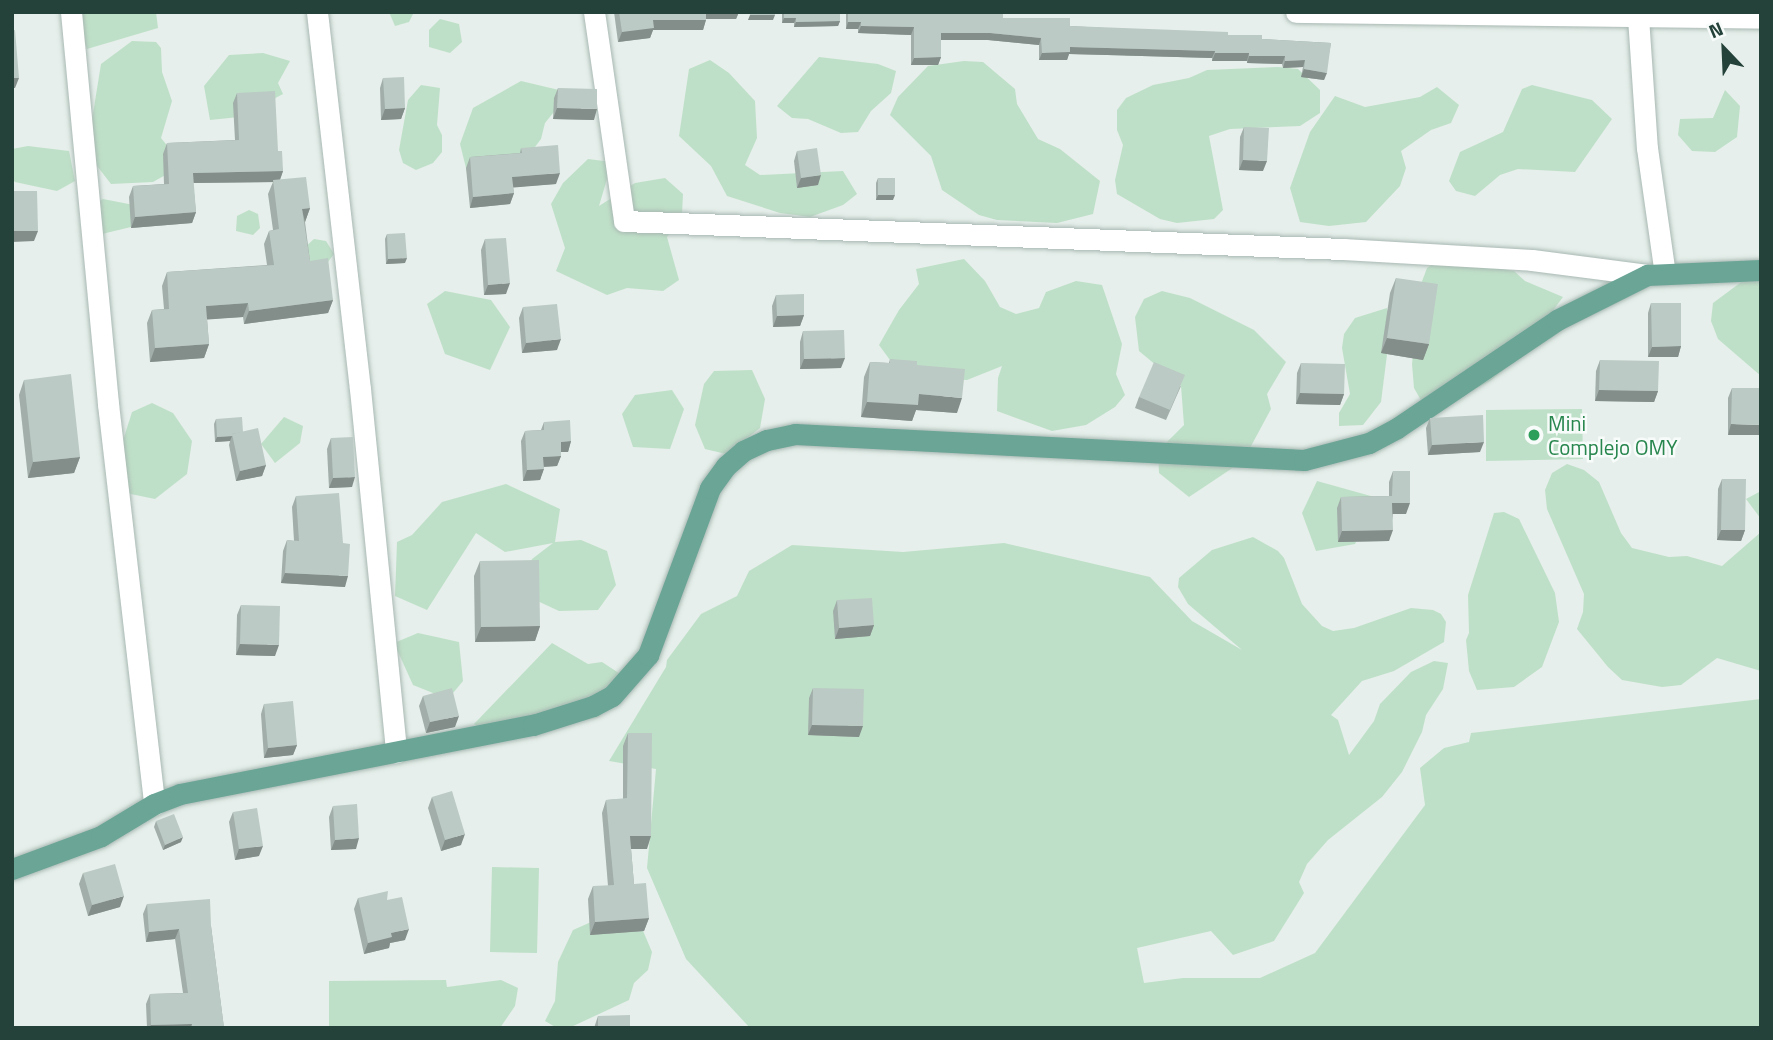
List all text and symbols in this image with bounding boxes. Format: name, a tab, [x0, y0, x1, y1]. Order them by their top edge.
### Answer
text: N	[1704, 13, 1727, 45]
north arrow	[1689, 14, 1759, 84]
place label: Mini Complejo OMY	[1548, 410, 1677, 460]
marker: Mini Complejo OMY	[1526, 427, 1542, 443]

